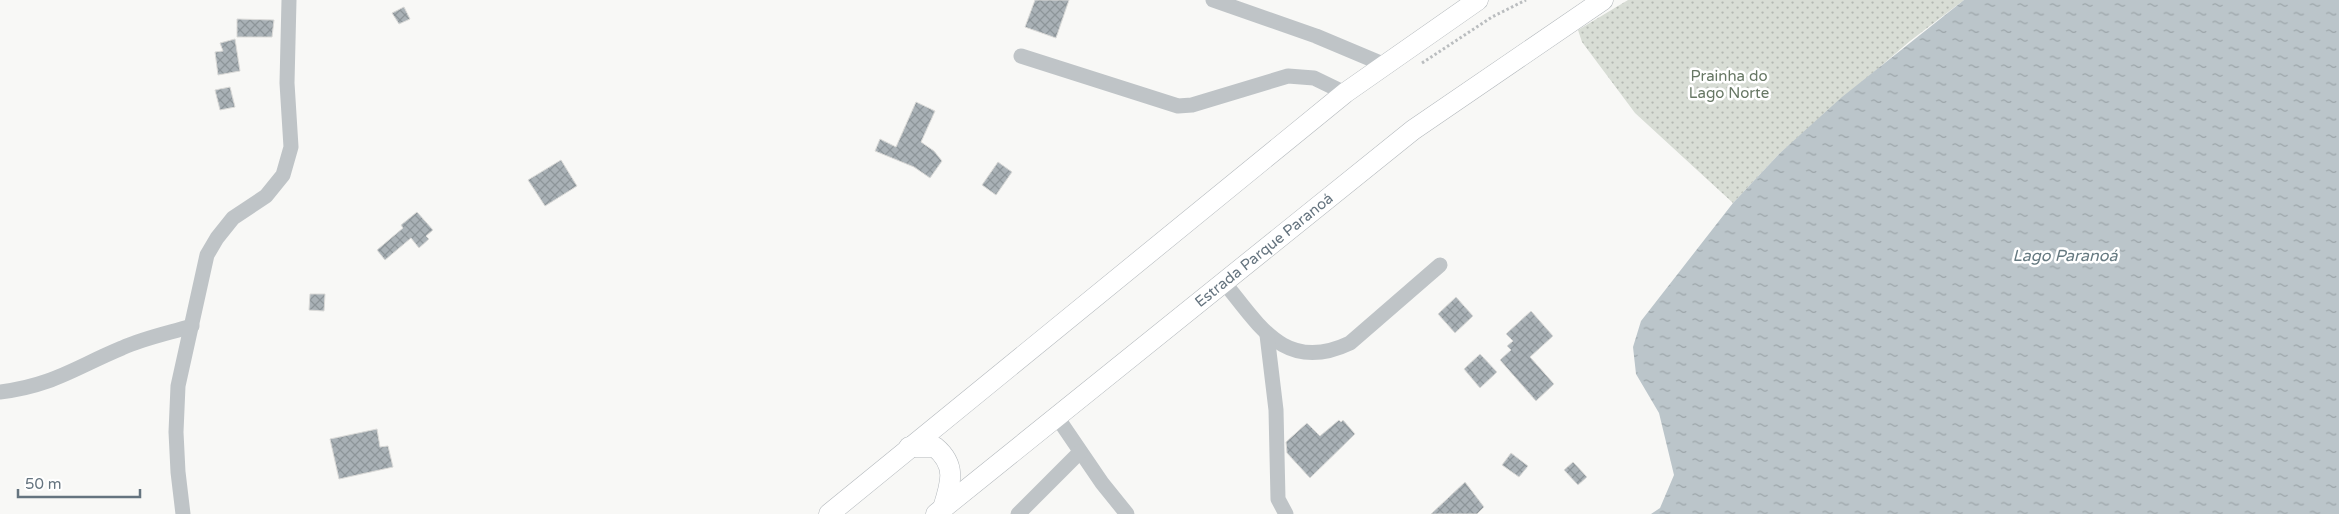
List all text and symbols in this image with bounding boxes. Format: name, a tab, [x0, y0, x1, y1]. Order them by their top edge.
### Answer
park label: Prainha do Lago Norte	[1689, 67, 1769, 102]
street label: Estrada Parque Paranoá	[1191, 189, 1337, 311]
water label: Lago Paranoá	[2012, 246, 2119, 266]
scale bar	[18, 466, 140, 498]
text: 50 m	[25, 475, 62, 493]

